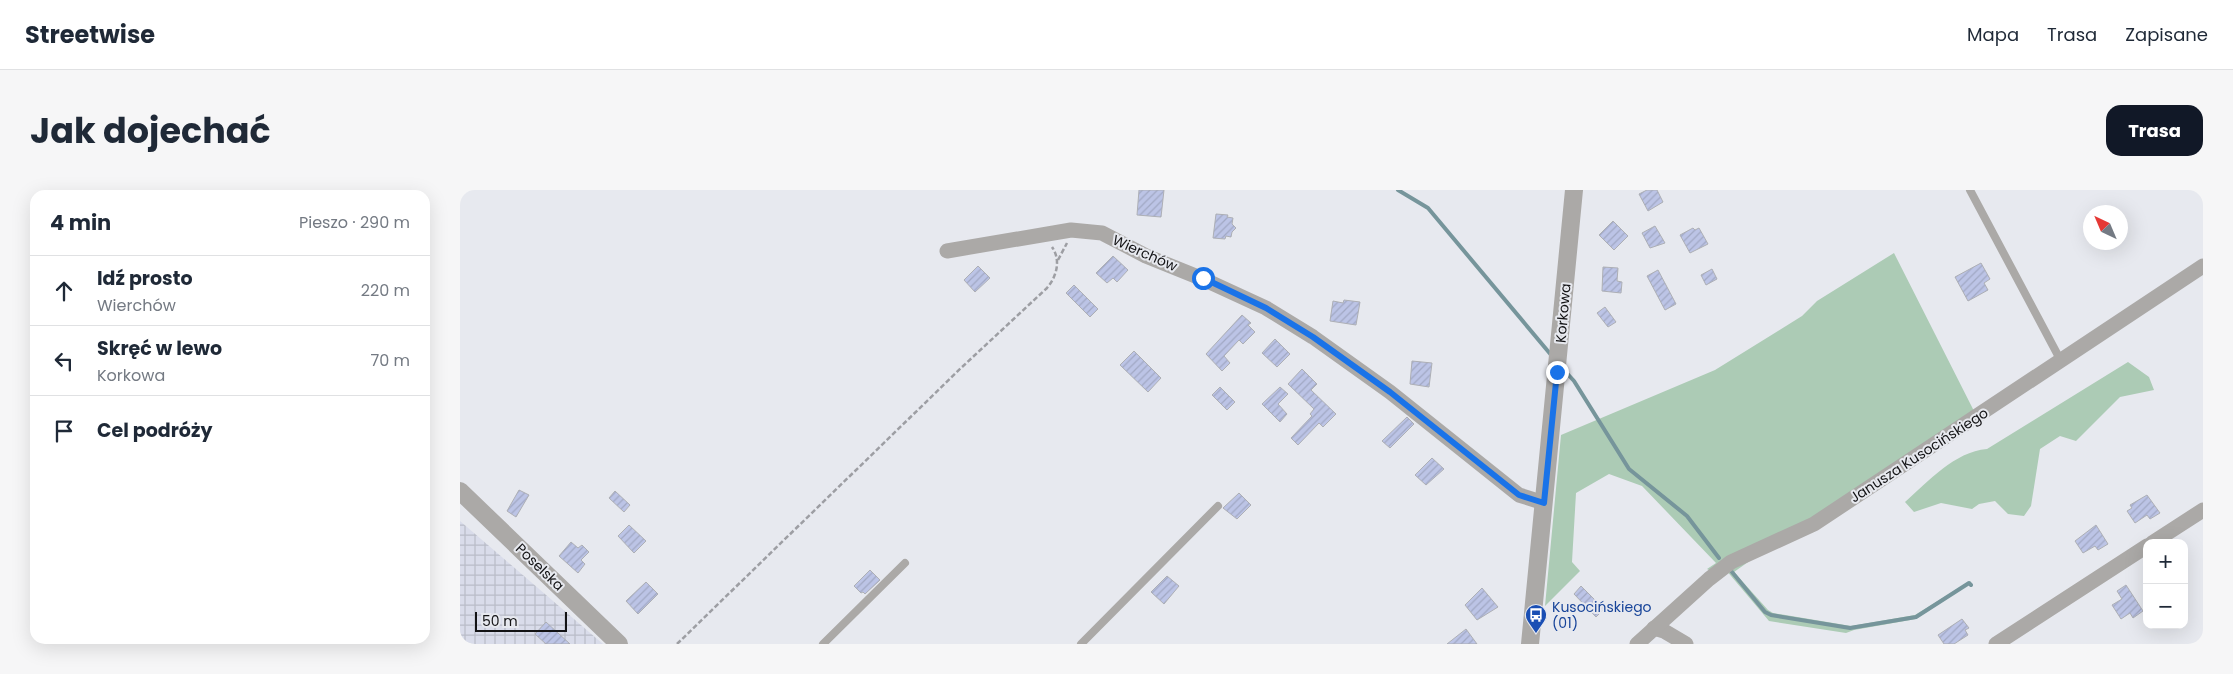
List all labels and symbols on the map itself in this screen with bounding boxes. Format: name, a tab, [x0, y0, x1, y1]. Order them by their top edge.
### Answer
north arrow	[2083, 205, 2128, 250]
street label: Wierchów	[1109, 230, 1181, 276]
route start	[1192, 267, 1215, 290]
street label: Korkowa	[1550, 282, 1576, 344]
route end	[1546, 361, 1569, 384]
street label: Janusza Kusocińskiego	[1846, 403, 1992, 507]
street label: Poselska	[511, 539, 569, 595]
place label: Kusocińskiego (01)	[1552, 597, 1652, 633]
bus stop icon: Kusocińskiego (01)	[1524, 603, 1548, 634]
scale bar	[475, 609, 568, 632]

